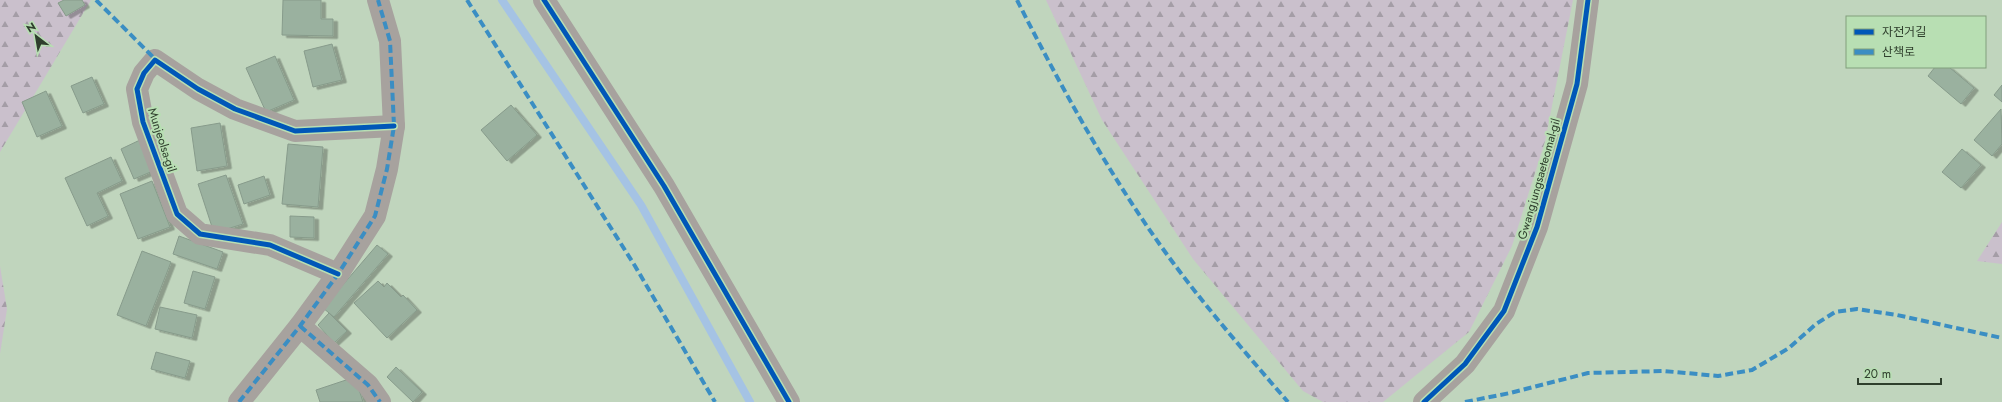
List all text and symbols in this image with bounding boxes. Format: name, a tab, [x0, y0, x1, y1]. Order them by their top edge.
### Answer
north arrow	[16, 16, 56, 56]
legend	[1846, 16, 1986, 68]
text: N	[23, 18, 39, 37]
text: 자전거길	[1882, 23, 1926, 41]
text: 산책로	[1882, 43, 1915, 61]
street label: Munjeolsa-gil	[143, 106, 181, 174]
street label: Gwangjungsaeteomal-gil	[1513, 116, 1565, 242]
scale bar	[1858, 360, 1941, 386]
text: 20 m	[1864, 365, 1891, 383]

